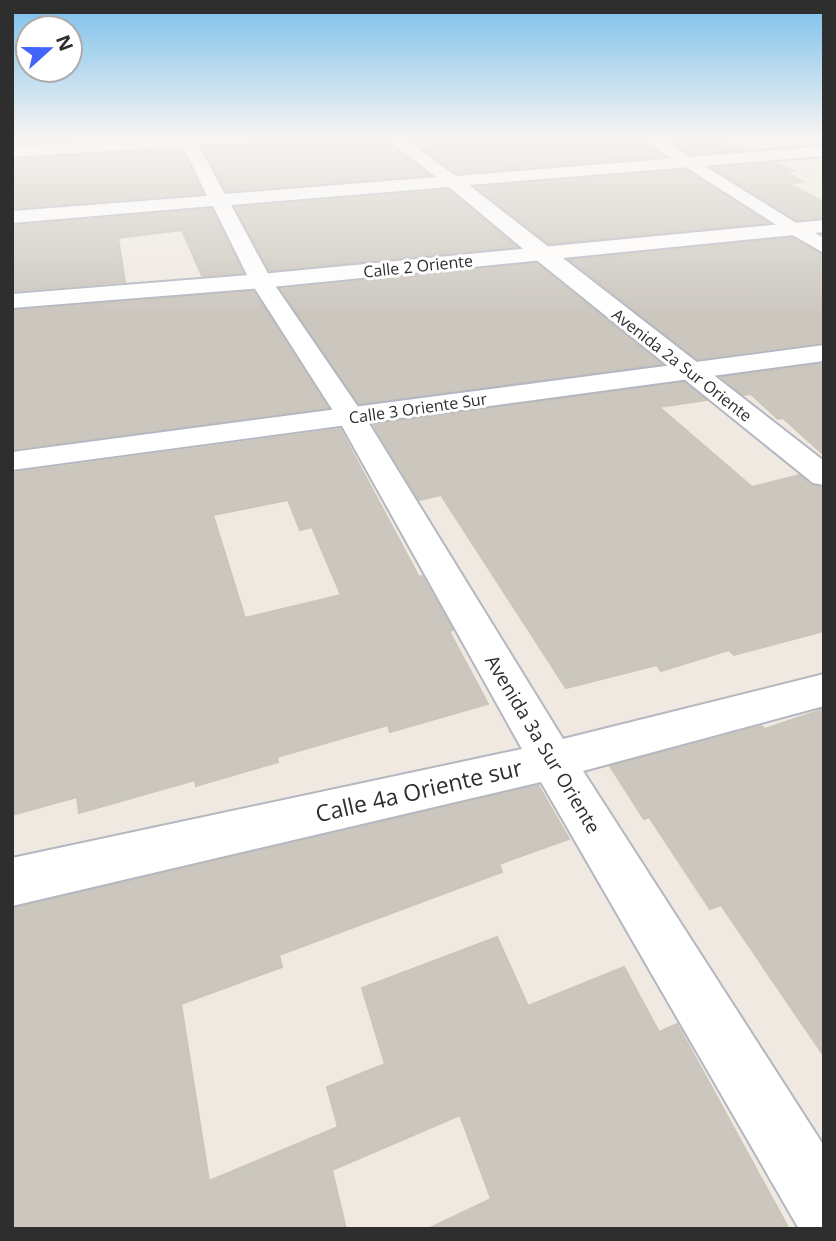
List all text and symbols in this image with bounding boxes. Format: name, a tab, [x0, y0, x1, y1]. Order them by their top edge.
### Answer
north arrow	[14, 14, 84, 84]
text: N	[50, 31, 80, 55]
street label: Calle 2 Oriente	[362, 249, 474, 283]
street label: Avenida 2a Sur Oriente	[608, 303, 756, 427]
street label: Calle 3 Oriente Sur	[348, 387, 489, 429]
street label: Avenida 3a Sur Oriente	[479, 650, 607, 838]
street label: Calle 4a Oriente sur	[312, 751, 526, 829]

